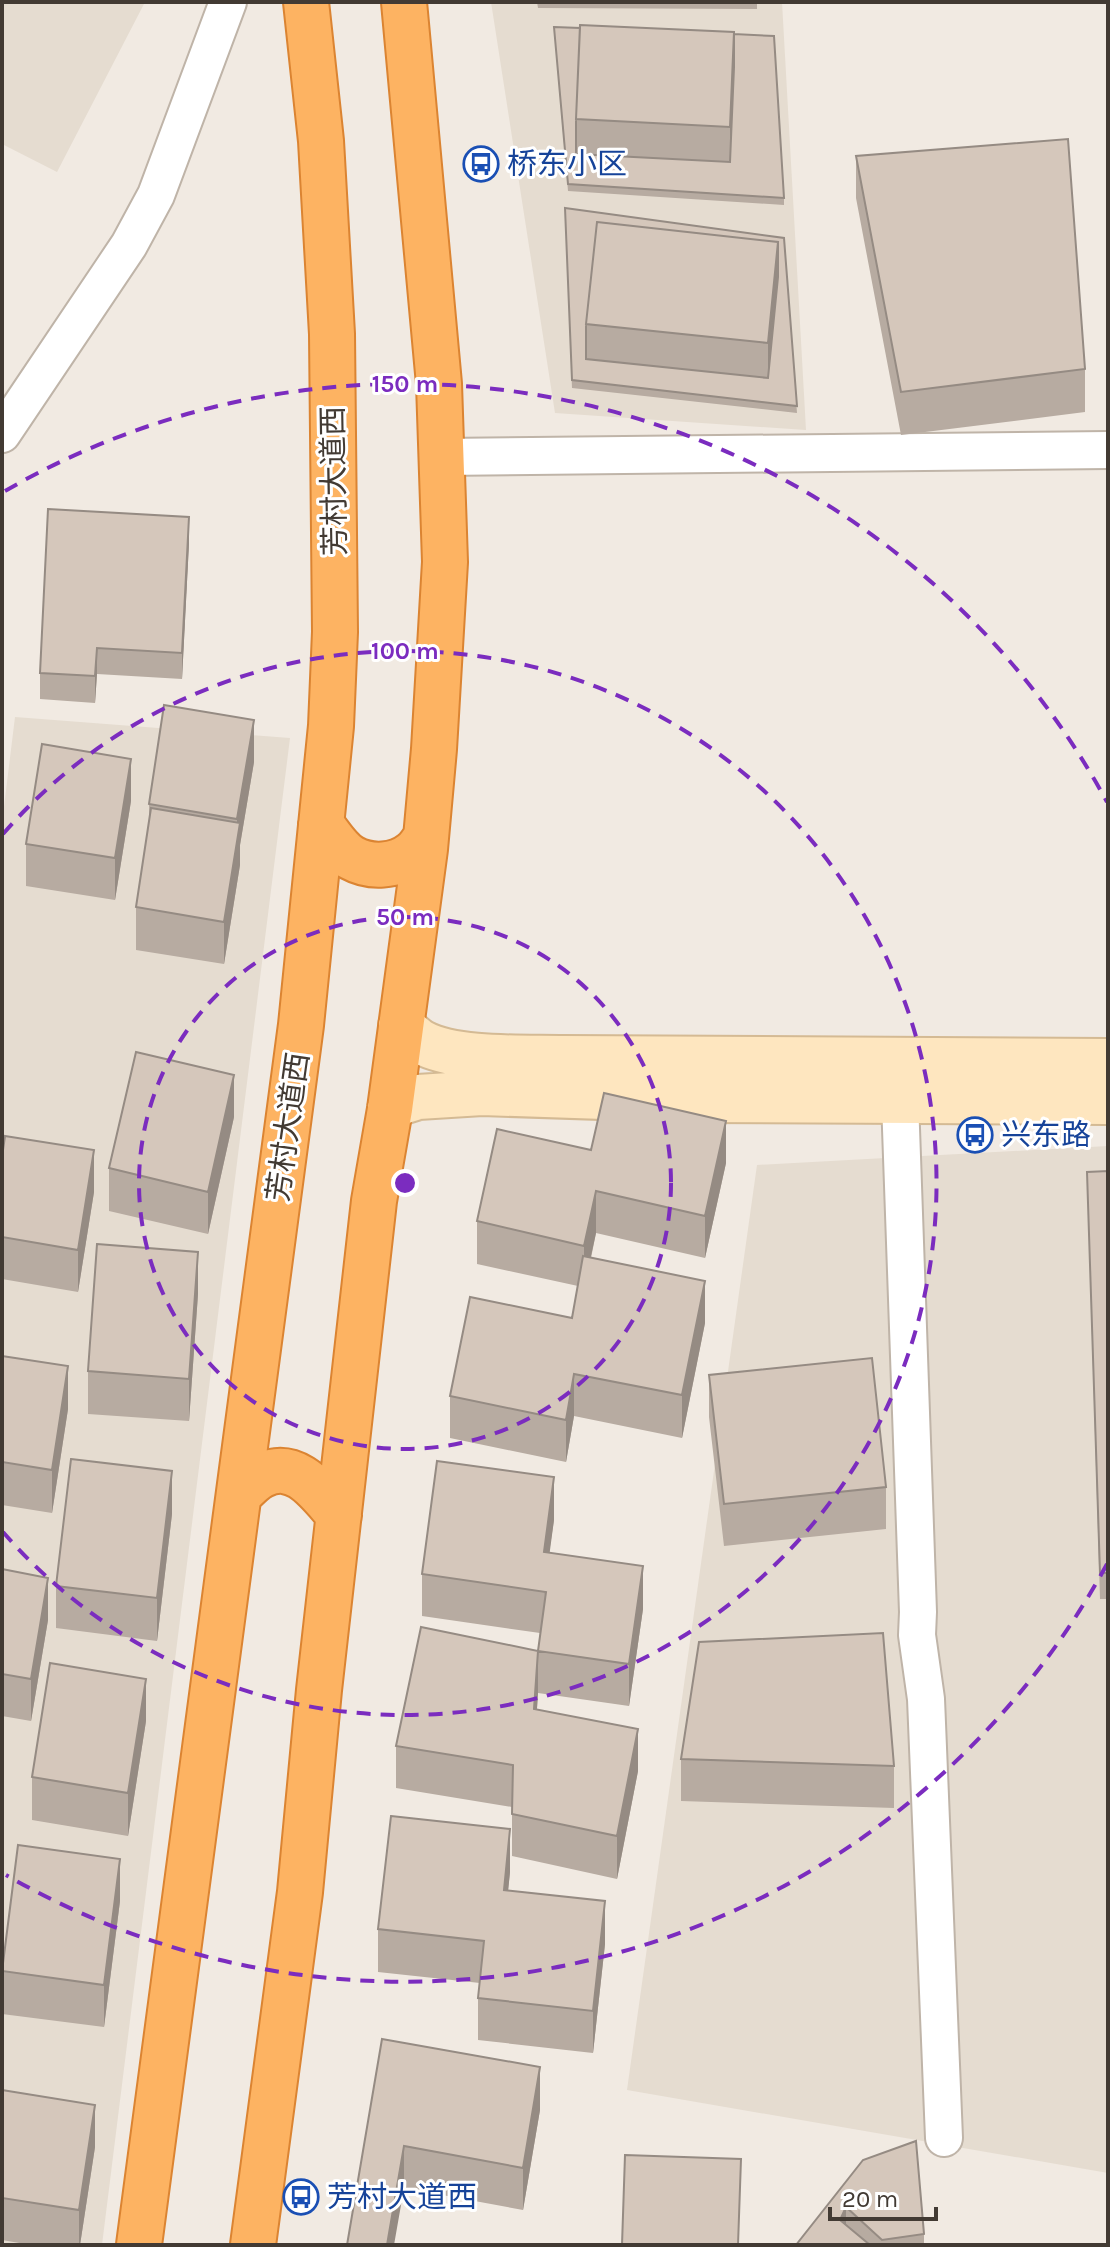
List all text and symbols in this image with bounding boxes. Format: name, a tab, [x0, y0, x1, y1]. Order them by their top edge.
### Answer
bus stop icon: 桥东小区	[462, 145, 500, 183]
place label: 桥东小区	[507, 146, 627, 182]
text: 150 m	[372, 370, 438, 398]
street label: 芳村大道西	[315, 406, 353, 556]
text: 100 m	[371, 637, 439, 665]
text: 50 m	[376, 903, 434, 931]
street label: 芳村大道西	[260, 1050, 316, 1204]
bus stop icon: 兴东路	[956, 1116, 994, 1154]
place label: 兴东路	[1001, 1117, 1091, 1153]
centre of rings	[391, 1169, 419, 1197]
scale bar	[830, 2171, 936, 2221]
bus stop icon: 芳村大道西	[282, 2178, 320, 2216]
place label: 芳村大道西	[327, 2179, 477, 2215]
text: 20 m	[842, 2185, 898, 2213]

